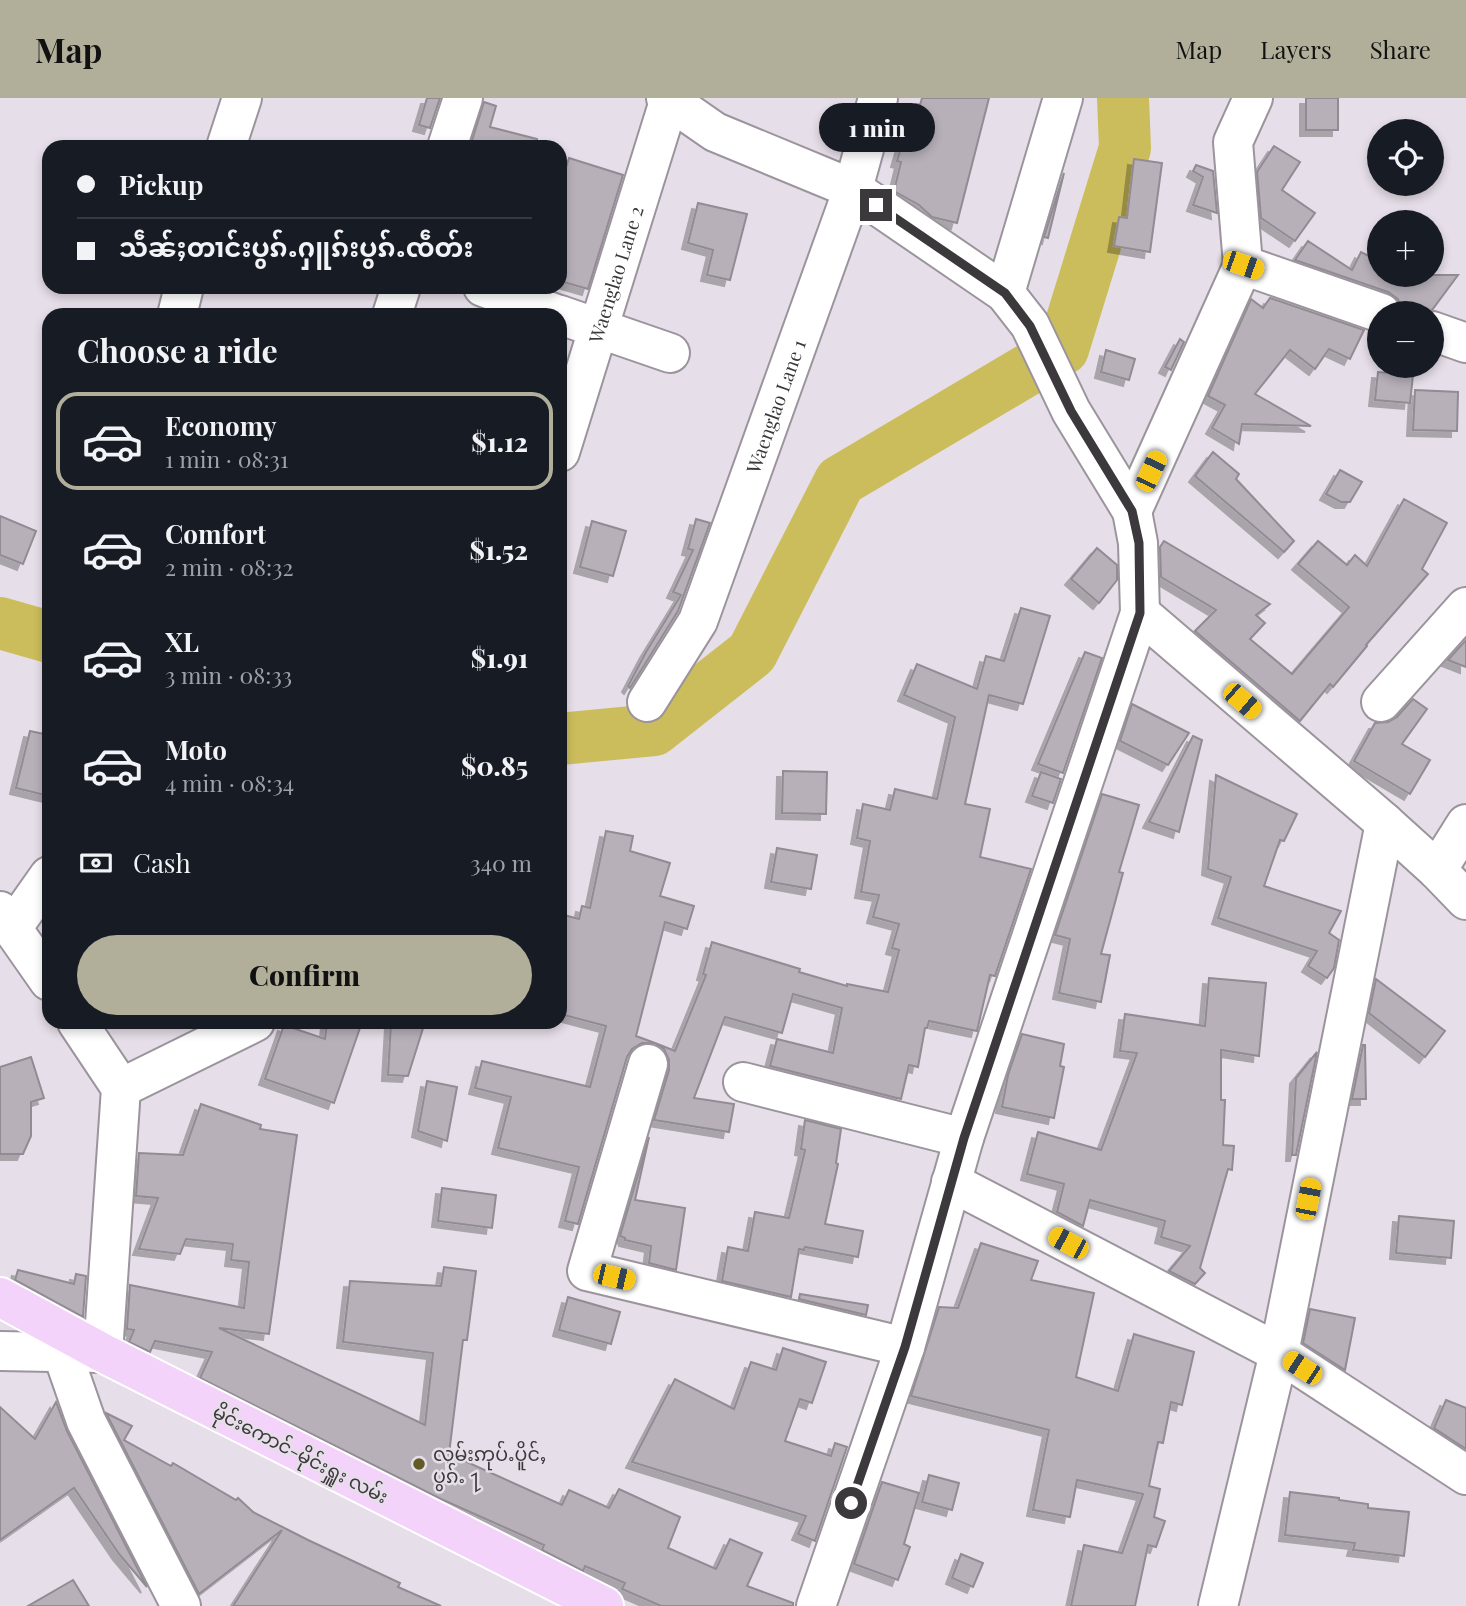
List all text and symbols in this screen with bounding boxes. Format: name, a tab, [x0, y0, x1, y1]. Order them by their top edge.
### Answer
text: Map	[35, 27, 102, 71]
text: Map	[1176, 33, 1222, 65]
text: Layers	[1260, 33, 1332, 65]
text: Share	[1370, 33, 1431, 65]
callout: 1 min	[818, 104, 934, 153]
text: 1 min	[849, 112, 905, 143]
map controls	[1367, 119, 1444, 378]
button: locate	[1367, 119, 1444, 196]
text: Pickup	[119, 167, 203, 202]
route end	[860, 189, 892, 221]
street label: Waenglao Lane 2	[581, 203, 649, 347]
button: +	[1367, 210, 1444, 287]
text: သဵၼ်ႈတၢင်းပွၵ်ႉႁူၵ်းပွၵ်ႉၸဵတ်း	[119, 229, 473, 264]
car	[1220, 248, 1267, 282]
button: −	[1367, 301, 1444, 378]
text: Choose a ride	[77, 328, 278, 371]
street label: Waenglao Lane 1	[739, 336, 811, 477]
text: Economy	[165, 408, 276, 443]
icon: car	[81, 410, 144, 473]
text: $1.12	[471, 424, 528, 459]
text: 1 min · 08:31	[165, 443, 288, 474]
car	[1133, 448, 1170, 494]
text: Comfort	[165, 516, 266, 551]
icon: car	[81, 518, 144, 581]
text: $1.52	[470, 532, 528, 567]
text: 2 min · 08:32	[165, 551, 293, 582]
text: XL	[165, 624, 199, 659]
icon: car	[81, 626, 144, 689]
text: $1.91	[471, 640, 528, 675]
text: 3 min · 08:33	[165, 659, 292, 690]
car	[1220, 679, 1265, 723]
text: Moto	[165, 732, 227, 767]
icon: car	[81, 734, 144, 797]
text: $0.85	[461, 748, 528, 783]
text: 4 min · 08:34	[165, 767, 294, 798]
icon: cash	[77, 844, 115, 882]
text: Cash	[133, 845, 191, 880]
text: 340 m	[470, 847, 532, 878]
button: Confirm	[77, 935, 532, 1015]
car	[1294, 1176, 1323, 1222]
car	[1045, 1224, 1092, 1262]
car	[592, 1262, 637, 1292]
car	[1279, 1348, 1326, 1388]
street label: မိုင်းကောင်-မိုင်းရှူး လမ်း	[207, 1397, 393, 1513]
place label: လုမ်းဢုပ်ႉပိူင်ႇ ပွၵ်ႉ ႑	[433, 1440, 546, 1493]
marker: လုမ်းဢုပ်ႉပိူင်ႇ ပွၵ်ႉ ႑	[411, 1456, 427, 1472]
route start	[835, 1487, 867, 1519]

